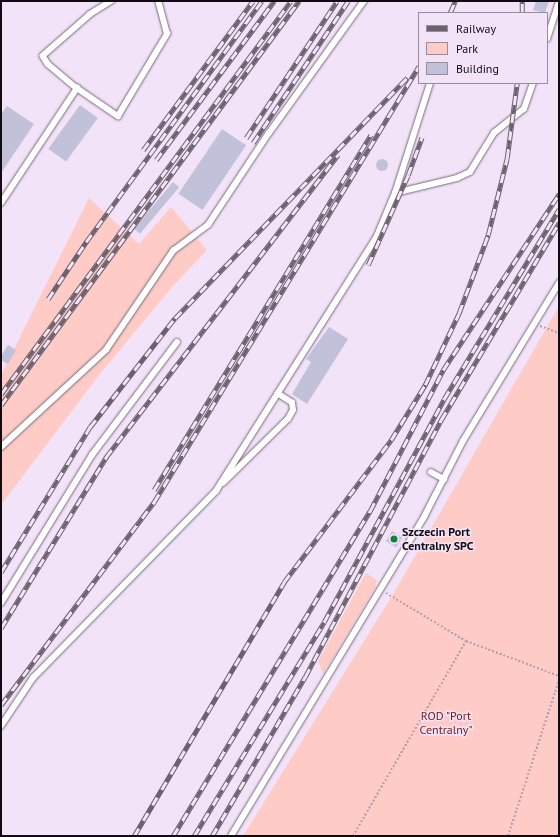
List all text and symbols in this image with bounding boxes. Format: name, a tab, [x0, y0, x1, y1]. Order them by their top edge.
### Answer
legend	[418, 12, 548, 84]
text: Railway	[456, 21, 496, 36]
text: Park	[456, 41, 478, 56]
text: Building	[456, 61, 499, 76]
place label: Szczecin Port Centralny SPC	[402, 525, 474, 553]
marker: Szczecin Port Centralny SPC	[389, 534, 399, 544]
park label: ROD "Port Centralny"	[420, 709, 472, 737]

